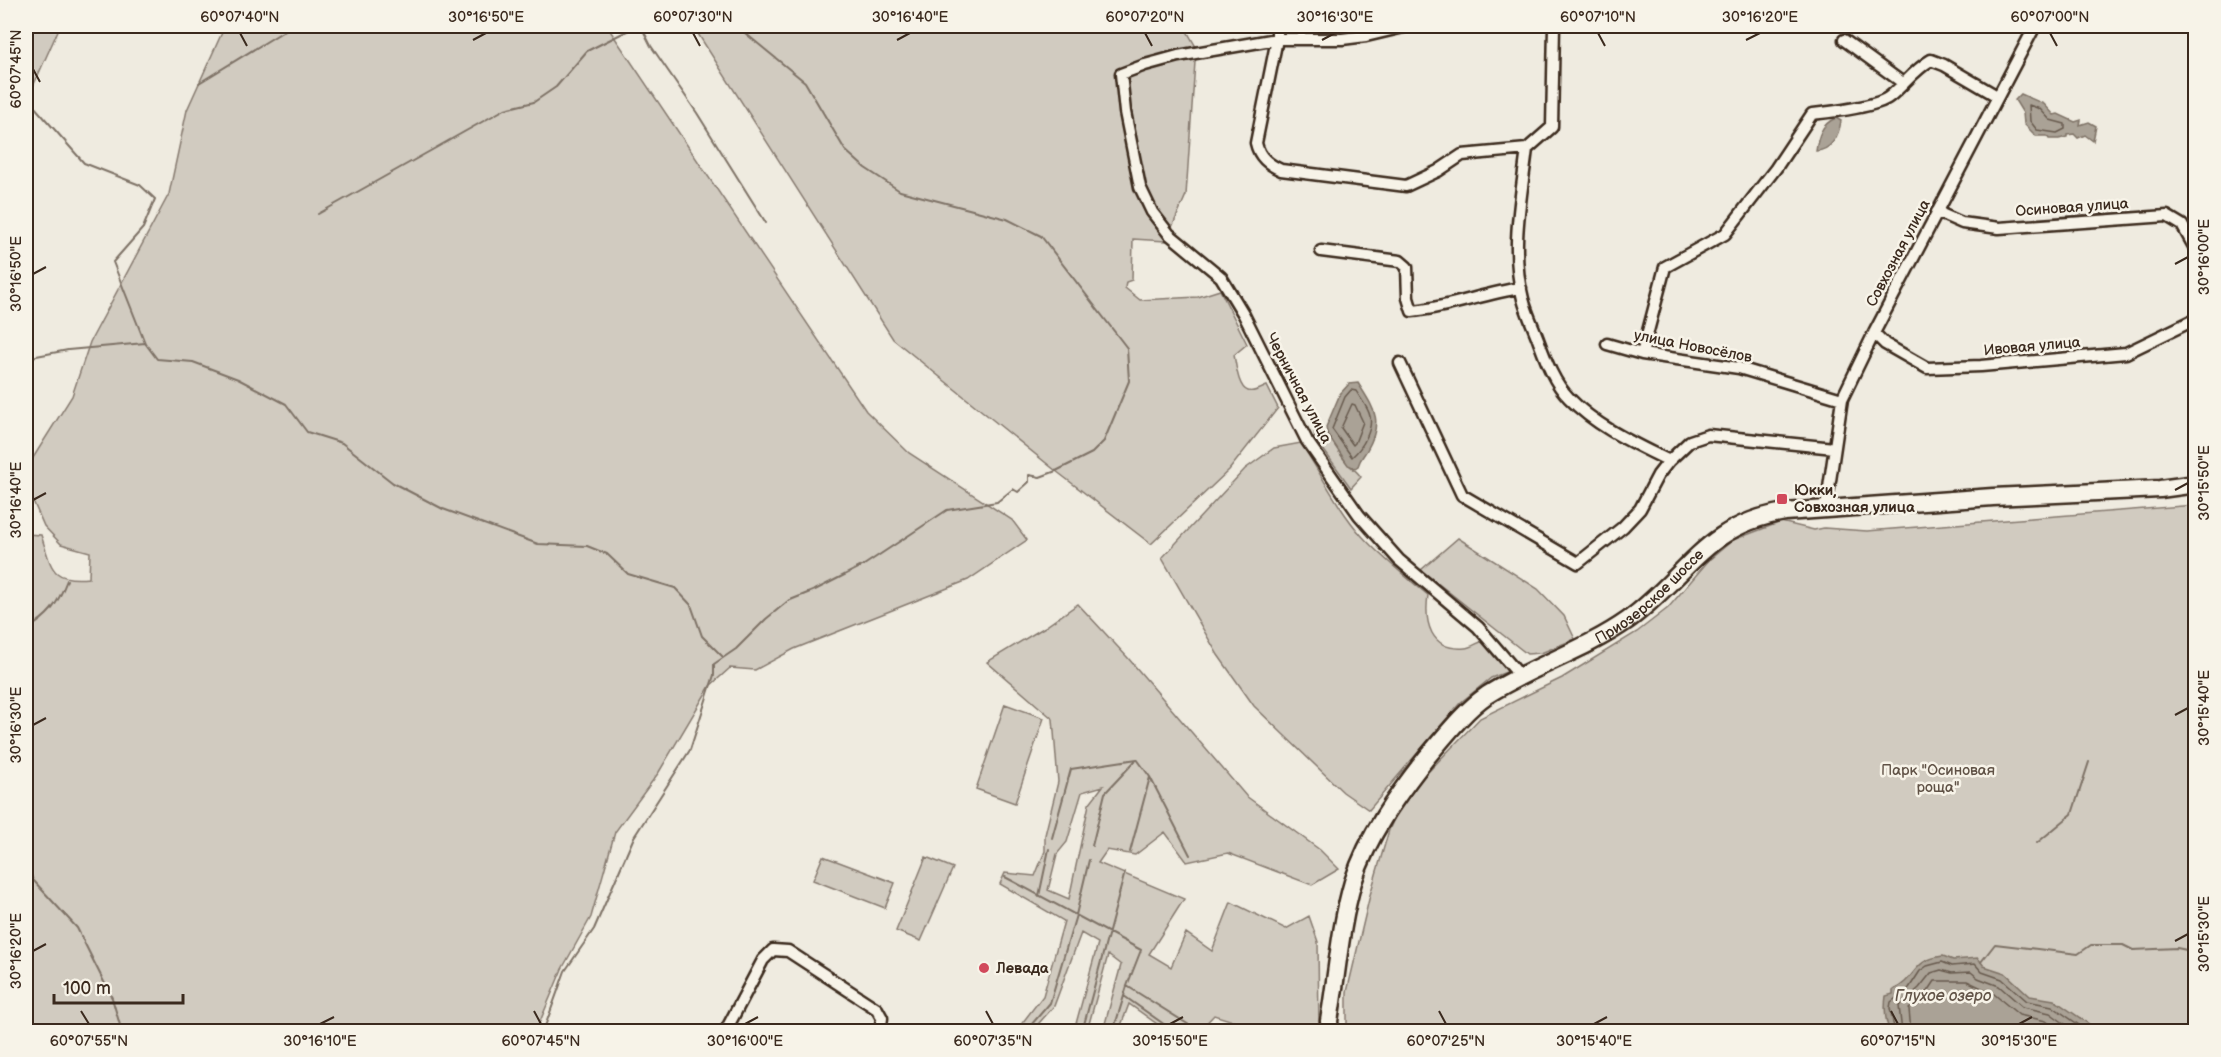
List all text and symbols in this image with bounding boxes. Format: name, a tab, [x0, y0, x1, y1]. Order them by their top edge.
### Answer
text: 60°07'40"N	[200, 8, 280, 27]
text: 30°16'50"E	[448, 8, 524, 27]
text: 60°07'30"N	[653, 8, 733, 27]
text: 30°16'40"E	[872, 8, 948, 27]
text: 60°07'20"N	[1106, 8, 1185, 27]
text: 30°16'30"E	[1297, 8, 1374, 27]
text: 60°07'10"N	[1560, 8, 1636, 27]
text: 30°16'20"E	[1722, 8, 1798, 27]
text: 60°07'00"N	[2011, 8, 2089, 27]
text: 60°07'45"N	[7, 29, 26, 109]
street label: Осиновая улица	[2015, 194, 2129, 221]
street label: Совхозная улица	[1862, 196, 1935, 310]
text: 30°16'00"E	[2195, 219, 2214, 295]
text: 30°16'50"E	[7, 236, 26, 312]
street label: улица Новосёлов	[1632, 326, 1754, 367]
street label: Черничная улица	[1261, 330, 1336, 447]
street label: Ивовая улица	[1983, 333, 2081, 360]
text: 30°15'50"E	[2195, 445, 2214, 521]
text: 30°16'40"E	[7, 462, 26, 538]
place label: Юкки, Совхозная улица	[1794, 481, 1915, 517]
marker: Юкки, Совхозная улица	[1775, 492, 1789, 506]
street label: Приозерское шоссе	[1592, 545, 1708, 648]
text: 30°15'40"E	[2195, 670, 2214, 746]
text: 30°16'30"E	[7, 686, 26, 763]
park label: Парк "Осиновая роща"	[1881, 761, 1995, 797]
text: 30°15'30"E	[2195, 896, 2214, 972]
text: 30°16'20"E	[7, 913, 26, 989]
place label: Левада	[995, 959, 1049, 978]
marker: Левада	[977, 961, 991, 975]
scale bar	[54, 967, 183, 1005]
text: 100 m	[63, 978, 111, 999]
water label: Глухое озеро	[1895, 987, 1992, 1006]
text: 60°07'55"N	[50, 1032, 128, 1051]
text: 30°16'10"E	[283, 1032, 357, 1051]
text: 60°07'45"N	[501, 1032, 581, 1051]
text: 30°16'00"E	[707, 1032, 783, 1051]
text: 60°07'35"N	[953, 1032, 1033, 1051]
text: 30°15'50"E	[1132, 1032, 1208, 1051]
text: 60°07'25"N	[1407, 1032, 1485, 1051]
text: 30°15'40"E	[1556, 1032, 1632, 1051]
text: 60°07'15"N	[1860, 1032, 1936, 1051]
text: 30°15'30"E	[1981, 1032, 2057, 1051]

